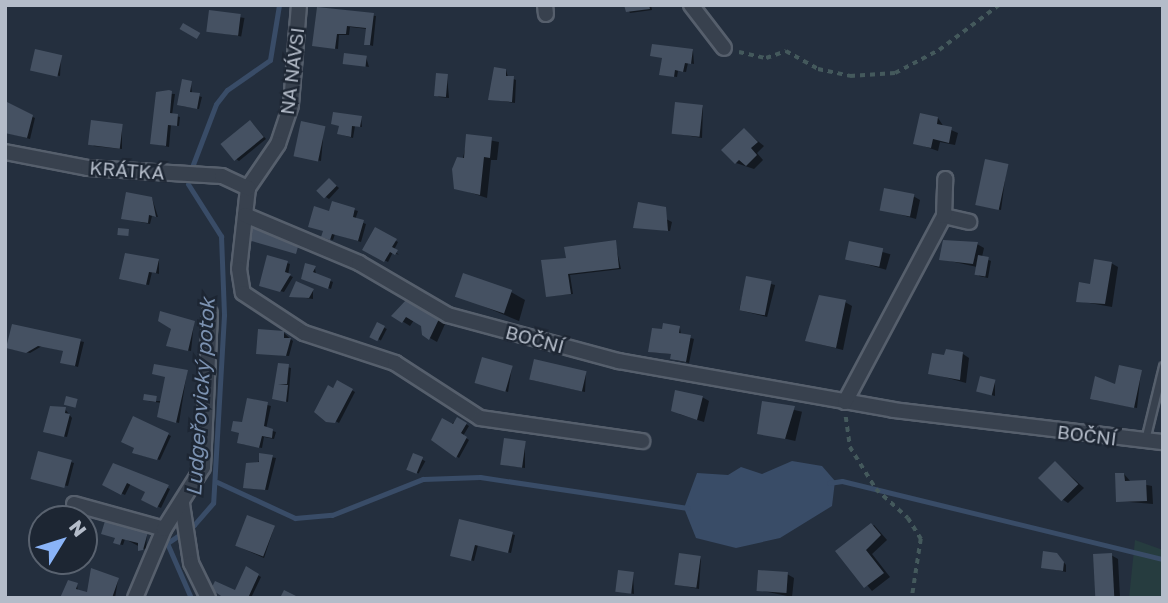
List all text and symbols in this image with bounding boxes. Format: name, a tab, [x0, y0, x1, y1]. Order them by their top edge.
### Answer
street label: NA NÁVSI	[275, 26, 309, 116]
street label: KRÁTKÁ	[89, 156, 165, 184]
water label: Ludgeřovický potok	[180, 297, 220, 497]
street label: BOČNÍ	[503, 320, 567, 358]
street label: BOČNÍ	[1056, 420, 1118, 450]
north arrow	[28, 505, 98, 575]
text: N	[65, 515, 92, 541]

